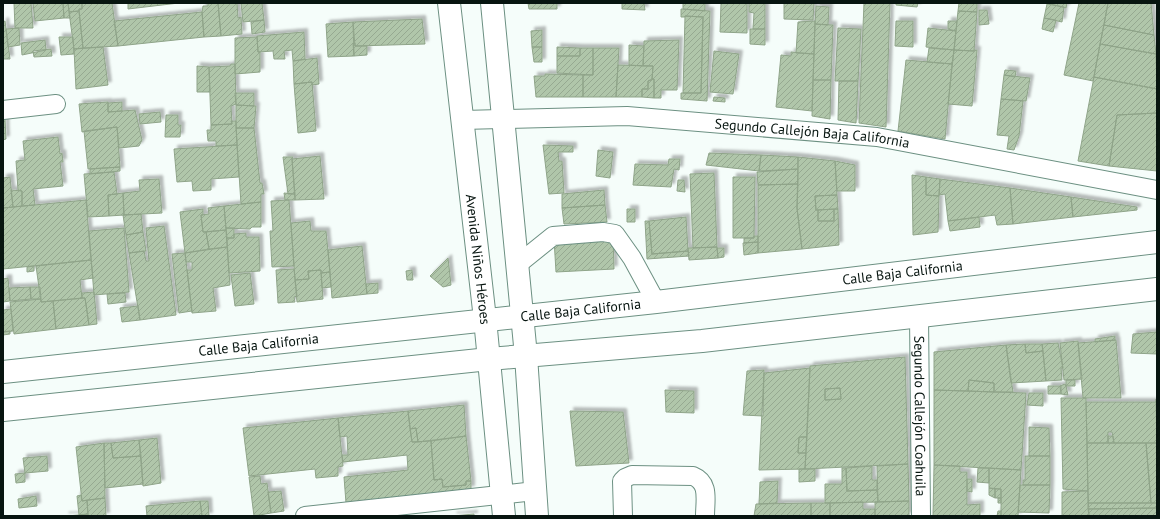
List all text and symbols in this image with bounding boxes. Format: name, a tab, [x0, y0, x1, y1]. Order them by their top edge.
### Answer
street label: Segundo Callejón Baja California	[714, 114, 911, 152]
street label: Avenida Niños Héroes	[462, 193, 494, 325]
street label: Calle Baja California	[841, 256, 964, 289]
street label: Calle Baja California	[520, 295, 642, 325]
street label: Calle Baja California	[197, 329, 320, 360]
street label: Segundo Callejón Coahuila	[910, 336, 930, 496]

